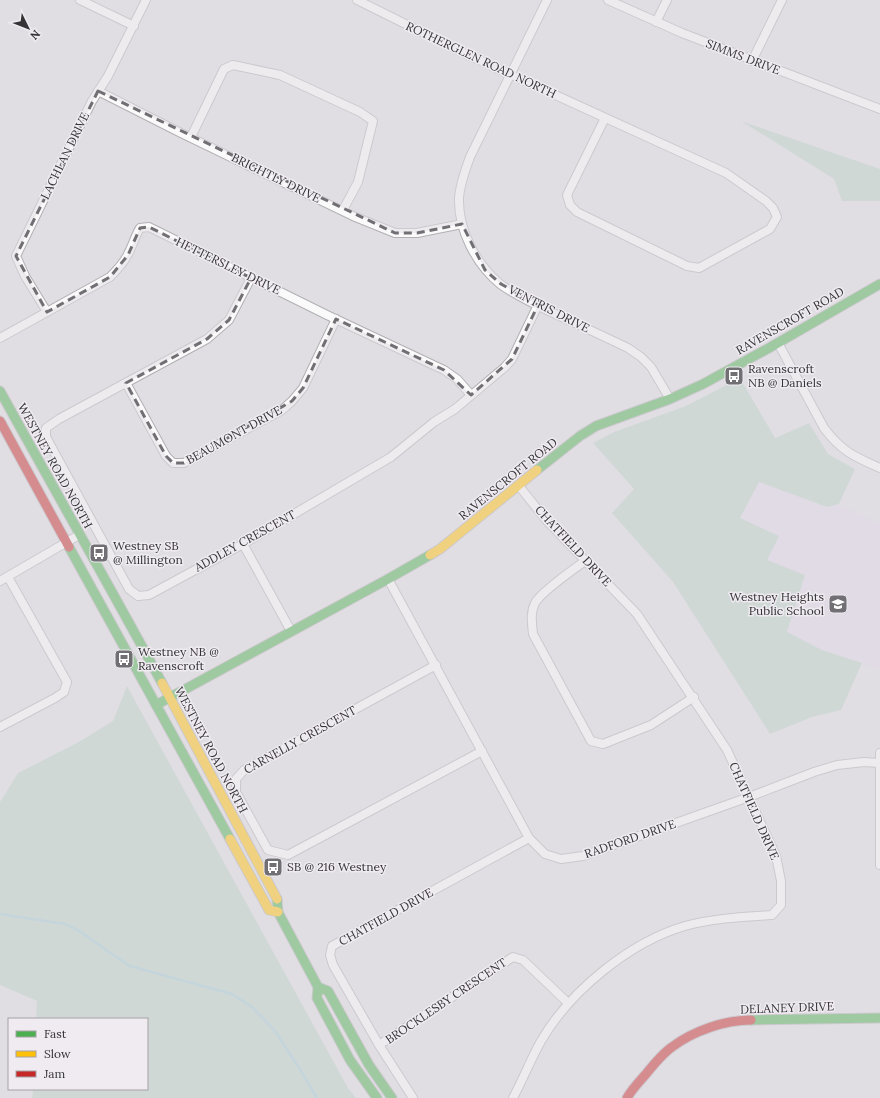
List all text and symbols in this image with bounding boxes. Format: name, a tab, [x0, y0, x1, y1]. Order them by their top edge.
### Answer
north arrow	[8, 8, 48, 48]
street label: ROTHERGLEN ROAD NORTH	[404, 18, 559, 101]
text: N	[27, 27, 43, 43]
street label: SIMMS DRIVE	[704, 35, 783, 78]
street label: LACHLAN DRIVE	[37, 110, 92, 202]
street label: BRIGHTLY DRIVE	[229, 149, 323, 206]
street label: HETTERSLEY DRIVE	[173, 234, 283, 297]
street label: VENTRIS DRIVE	[505, 281, 592, 336]
street label: RAVENSCROFT ROAD	[733, 283, 847, 358]
place label: Ravenscroft NB @ Daniels	[748, 361, 822, 390]
bus stop icon: Ravenscroft NB @ Daniels	[723, 365, 745, 387]
street label: WESTNEY ROAD NORTH	[15, 401, 96, 531]
street label: BEAUMONT DRIVE	[183, 402, 284, 467]
street label: RAVENSCROFT ROAD	[455, 434, 560, 523]
street label: CHATFIELD DRIVE	[532, 502, 615, 589]
street label: ADDLEY CRESCENT	[191, 506, 298, 575]
place label: Westney SB @ Millington	[113, 538, 183, 567]
bus stop icon: Westney SB @ Millington	[88, 542, 110, 564]
place label: Westney Heights Public School	[729, 589, 824, 618]
school or university icon: Westney Heights Public School	[827, 593, 849, 615]
place label: Westney NB @ Ravenscroft	[138, 644, 219, 673]
bus stop icon: Westney NB @ Ravenscroft	[113, 648, 135, 670]
street label: WESTNEY ROAD NORTH	[172, 684, 251, 815]
street label: CARNELLY CRESCENT	[241, 702, 359, 777]
street label: CHATFIELD DRIVE	[726, 760, 783, 862]
street label: RADFORD DRIVE	[582, 816, 678, 861]
bus stop icon: SB @ 216 Westney	[262, 856, 284, 878]
place label: SB @ 216 Westney	[287, 859, 387, 874]
street label: CHATFIELD DRIVE	[336, 884, 435, 949]
street label: BROCKLESBY CRESCENT	[382, 954, 509, 1047]
street label: DELANEY DRIVE	[740, 998, 834, 1017]
legend	[8, 1018, 148, 1090]
text: Fast	[44, 1026, 67, 1041]
text: Slow	[44, 1046, 71, 1061]
text: Jam	[43, 1066, 65, 1081]

